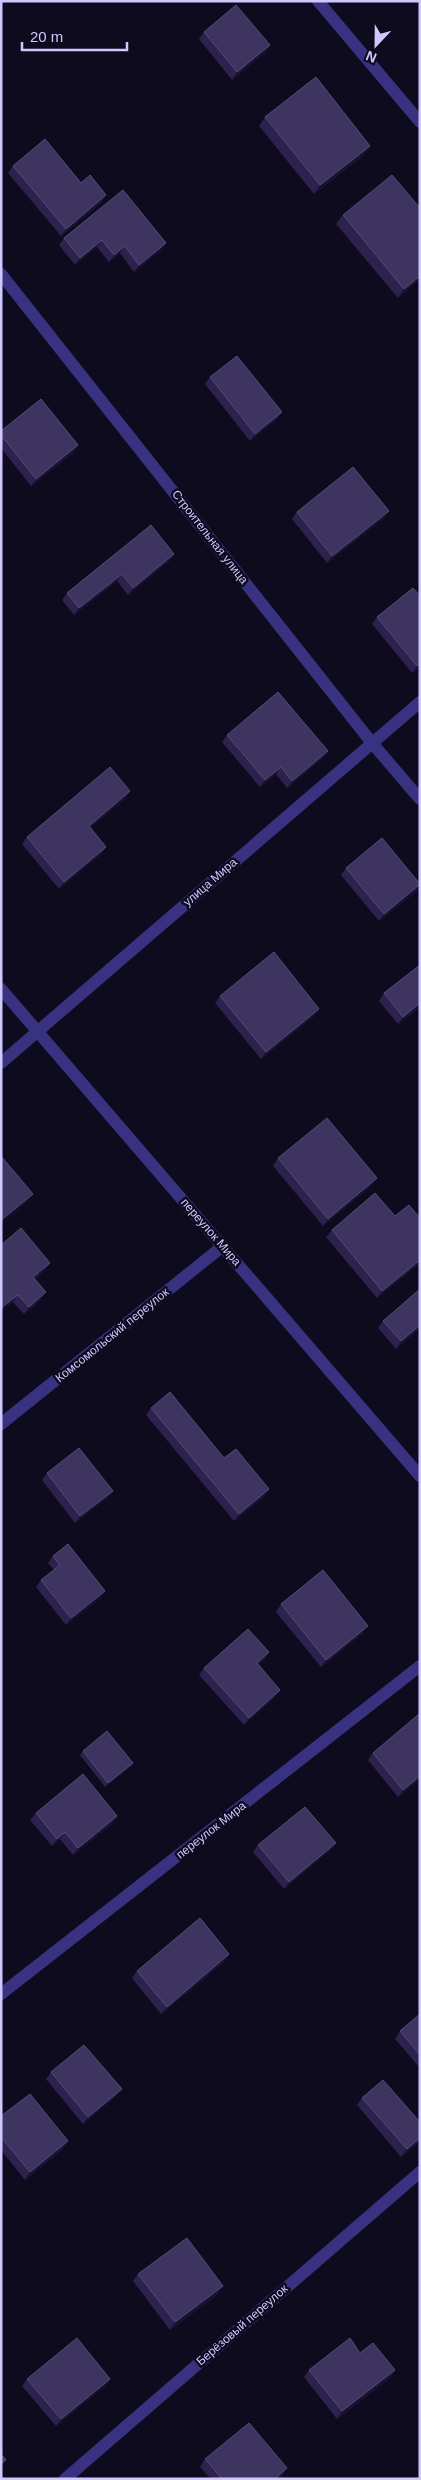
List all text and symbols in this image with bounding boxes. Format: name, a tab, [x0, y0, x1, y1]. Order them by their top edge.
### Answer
scale bar	[22, 20, 128, 52]
north arrow	[351, 20, 401, 70]
text: 20 m	[30, 28, 63, 45]
text: N	[363, 48, 379, 66]
street label: Строительная улица	[169, 487, 251, 587]
street label: улица Мира	[180, 855, 240, 909]
street label: переулок Мира	[178, 1195, 244, 1269]
street label: Комсомольский переулок	[52, 1284, 172, 1385]
street label: переулок Мира	[173, 1798, 249, 1862]
street label: Берёзовый переулок	[194, 2281, 291, 2368]

